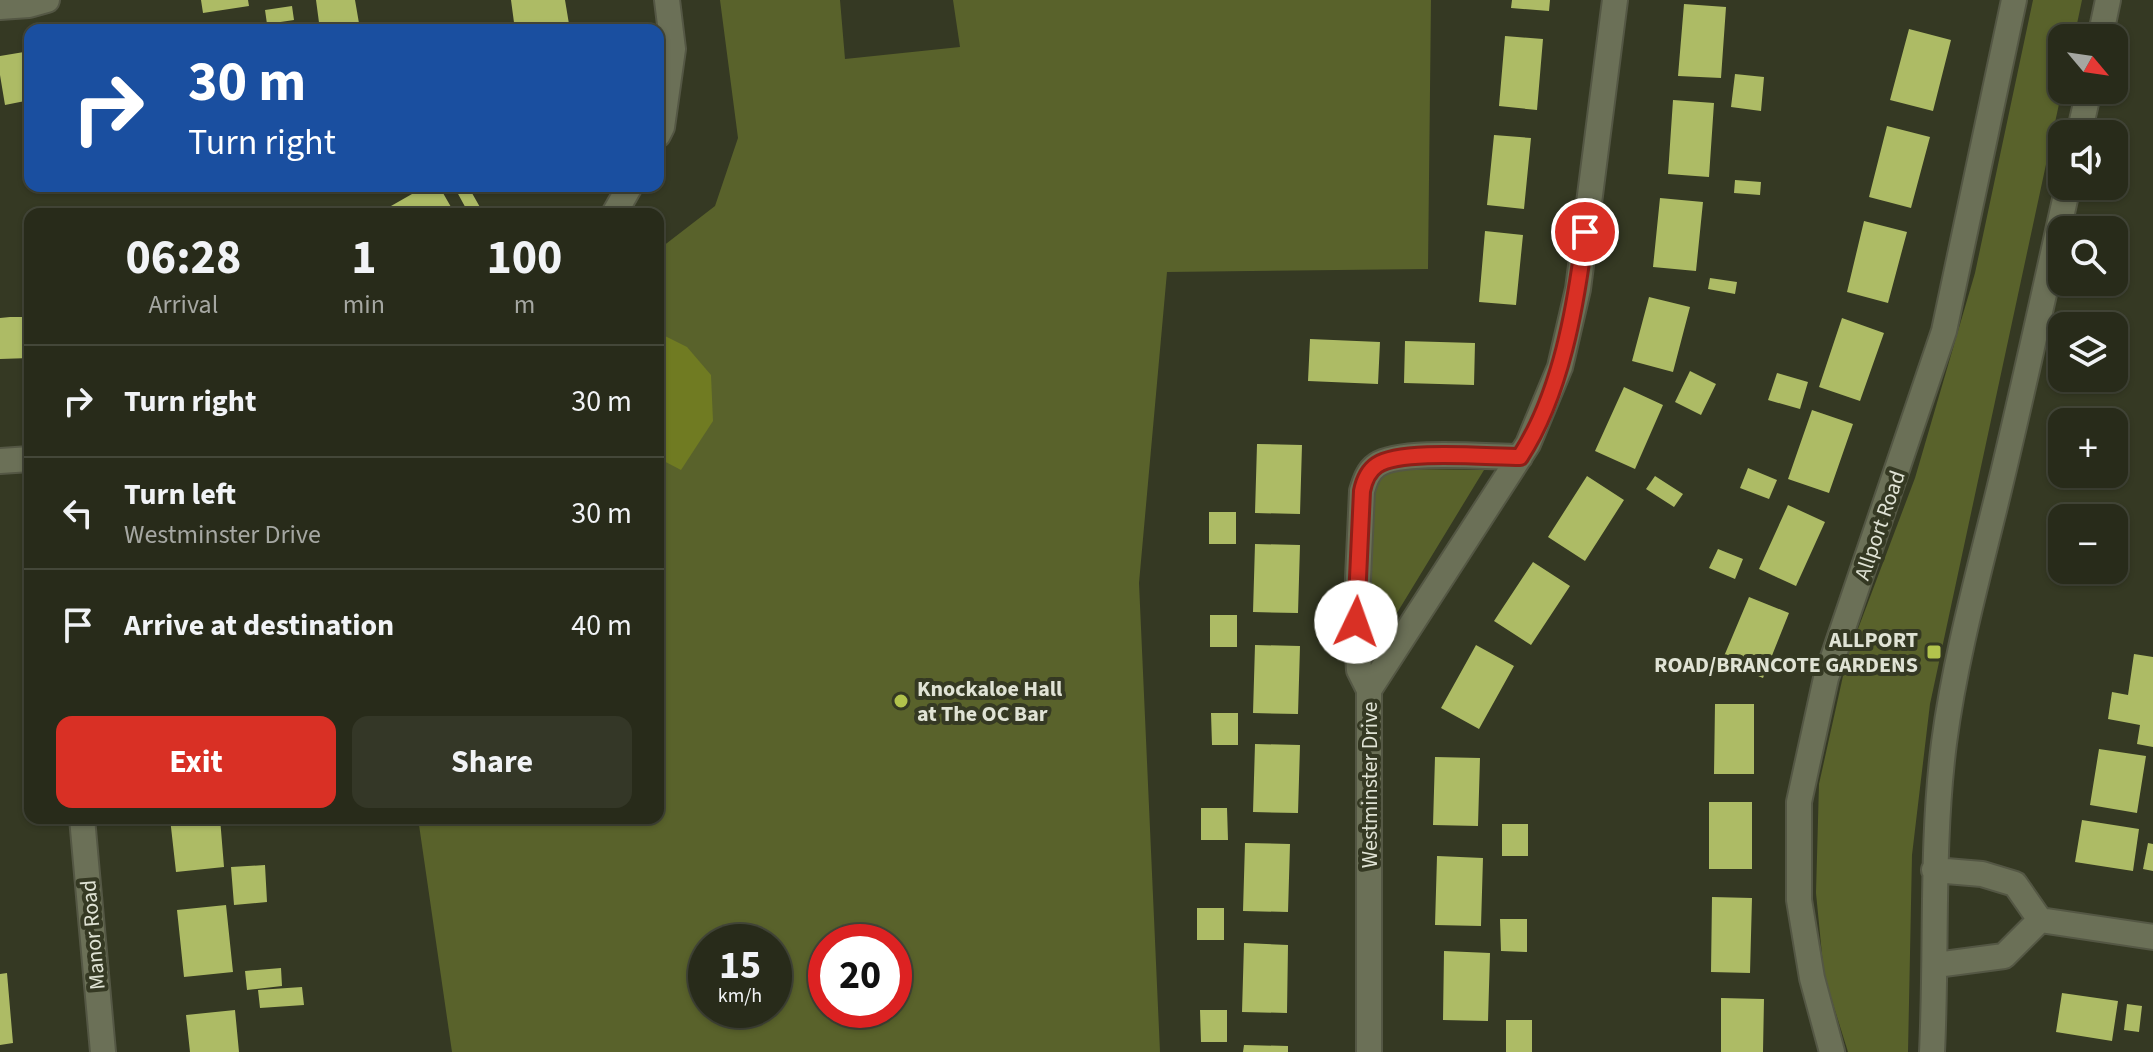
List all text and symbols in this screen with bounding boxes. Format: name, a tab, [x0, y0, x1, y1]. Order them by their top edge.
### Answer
north arrow	[2048, 24, 2128, 104]
map controls	[2048, 24, 2128, 584]
text: 30 m	[188, 43, 306, 122]
icon: right	[56, 56, 160, 160]
text: Turn right	[188, 117, 336, 168]
button: sound	[2048, 120, 2128, 200]
pin	[1551, 198, 1619, 266]
icon: arrive	[1563, 210, 1607, 254]
button: search	[2048, 216, 2128, 296]
text: 06:28	[125, 224, 241, 292]
text: 1	[351, 224, 377, 292]
text: 100	[486, 224, 562, 292]
text: Arrival	[148, 286, 218, 323]
text: min	[343, 286, 385, 323]
text: m	[514, 286, 535, 323]
button: layers	[2048, 312, 2128, 392]
icon: right	[56, 379, 100, 423]
text: Turn right	[124, 380, 256, 423]
text: 30 m	[571, 380, 632, 423]
button: +	[2048, 408, 2128, 488]
street label: Allport Road	[1846, 466, 1914, 584]
text: Turn left	[124, 473, 236, 516]
icon: left	[56, 491, 100, 535]
text: 30 m	[571, 492, 632, 535]
button: −	[2048, 504, 2128, 584]
text: Westminster Drive	[124, 516, 321, 553]
position arrow	[1314, 580, 1398, 664]
icon: arrive	[56, 603, 100, 647]
text: Arrive at destination	[124, 604, 394, 647]
text: 40 m	[571, 604, 632, 647]
place label: ALLPORT ROAD/BRANCOTE GARDENS	[1654, 624, 1918, 681]
marker: ALLPORT ROAD/BRANCOTE GARDENS	[1925, 643, 1943, 661]
place label: Knockaloe Hall at The OC Bar	[917, 673, 1063, 730]
marker: Knockaloe Hall at The OC Bar	[892, 692, 910, 710]
street label: Westminster Drive	[1354, 702, 1386, 868]
button: Exit	[56, 716, 336, 808]
button: Share	[352, 716, 632, 808]
street label: Manor Road	[72, 879, 114, 991]
speed limit sign: 20	[808, 924, 912, 1028]
text: 15	[719, 937, 761, 994]
text: km/h	[718, 982, 762, 1010]

